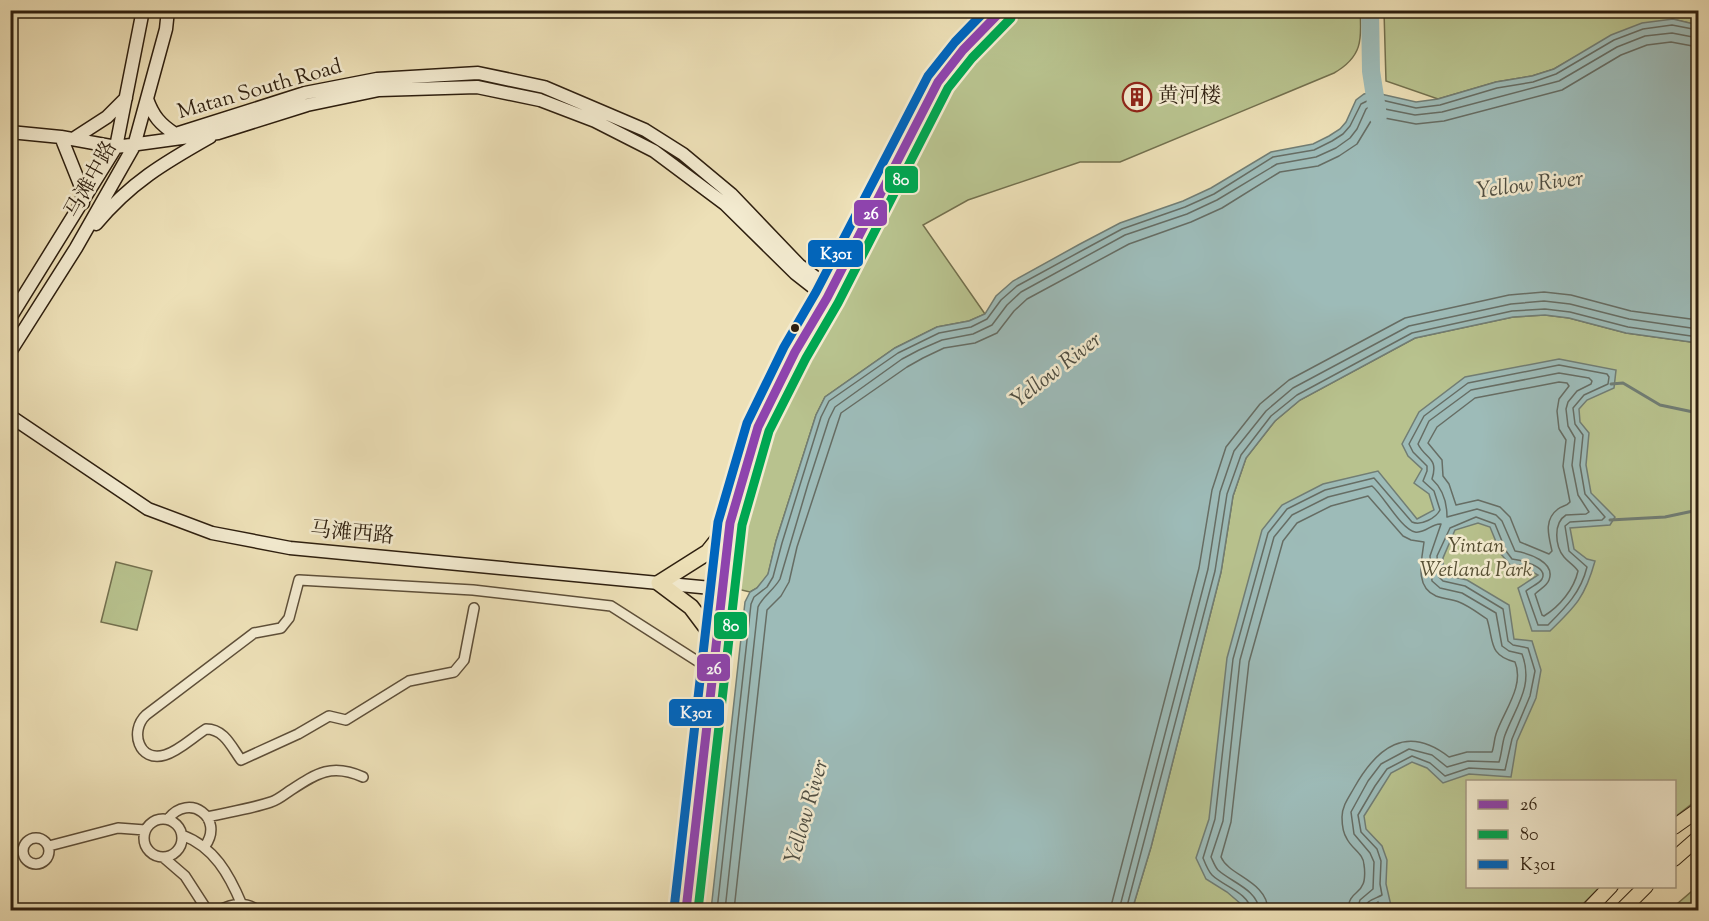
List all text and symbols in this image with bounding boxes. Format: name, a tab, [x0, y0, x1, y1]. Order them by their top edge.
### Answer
street label: Matan South Road	[174, 52, 346, 128]
building icon: 黄河楼	[1121, 81, 1153, 113]
place label: 黄河楼	[1158, 82, 1221, 112]
street label: 马滩中路	[59, 136, 125, 224]
water label: Yellow River	[1475, 164, 1585, 208]
line badge: 80	[884, 165, 919, 194]
text: 80	[893, 170, 910, 193]
line badge: 26	[853, 199, 888, 227]
text: 26	[863, 204, 879, 227]
line badge: K301	[807, 239, 864, 268]
text: K301	[820, 244, 852, 267]
unlabelled marker	[789, 322, 801, 334]
water label: Yellow River	[1005, 325, 1109, 417]
street label: 马滩西路	[309, 515, 395, 553]
park label: Yintan Wetland Park	[1420, 532, 1533, 586]
line badge: 80	[713, 611, 748, 640]
text: 80	[723, 616, 740, 639]
line badge: 26	[696, 653, 731, 682]
text: 26	[706, 659, 722, 682]
line badge: K301	[668, 698, 725, 727]
text: K301	[680, 703, 712, 726]
water label: Yellow River	[778, 756, 838, 868]
legend	[1466, 780, 1676, 888]
text: 26	[1520, 793, 1537, 819]
text: 80	[1520, 823, 1539, 849]
text: K301	[1520, 853, 1556, 879]

